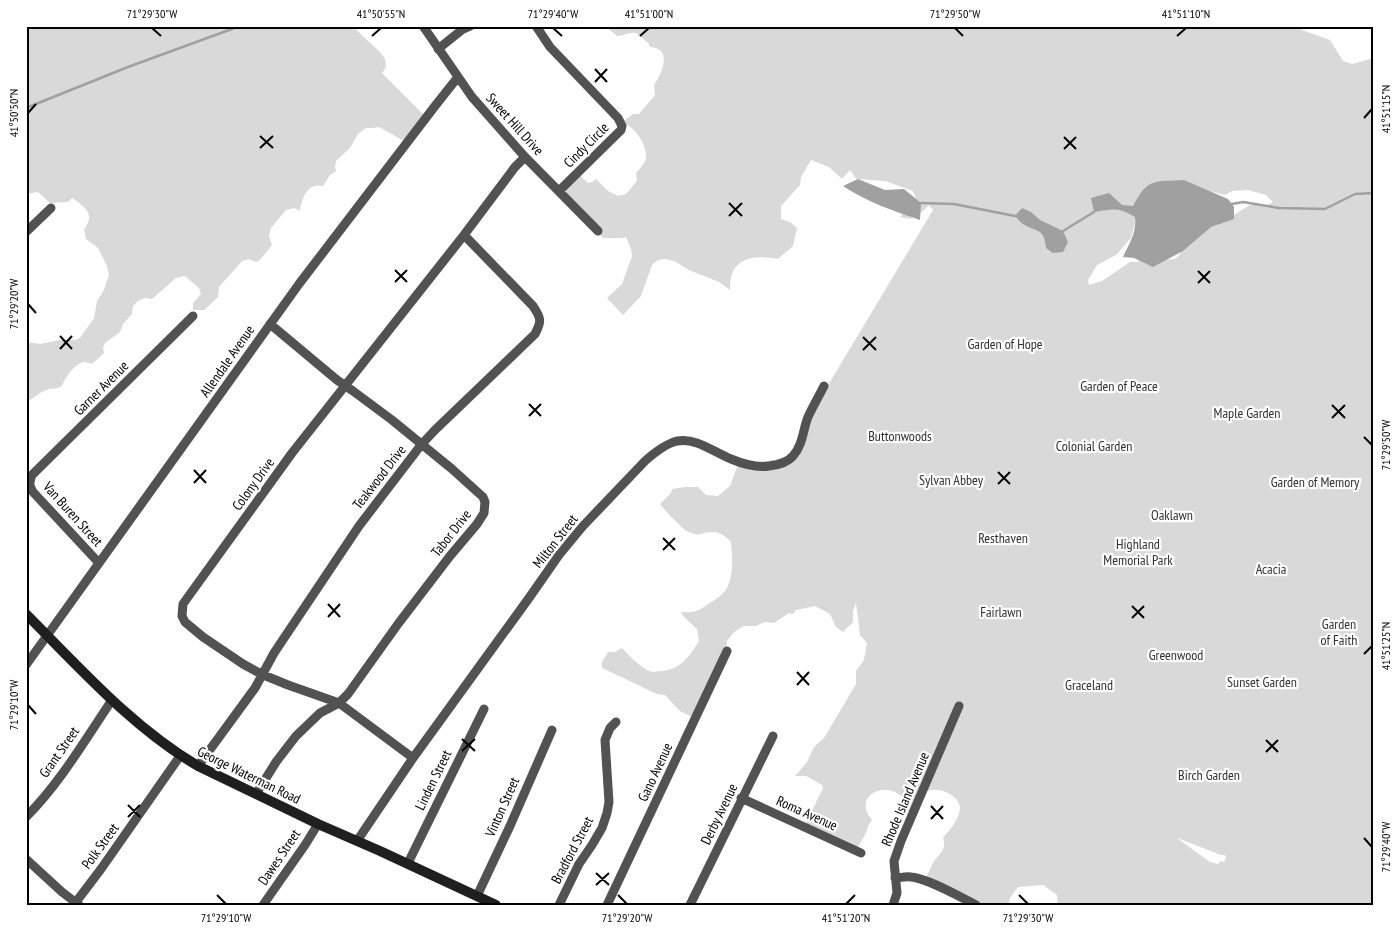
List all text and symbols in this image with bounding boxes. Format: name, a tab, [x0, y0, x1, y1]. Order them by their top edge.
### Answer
text: 71°29'30"W	[127, 6, 177, 21]
text: 41°50'55"N	[357, 6, 405, 21]
text: 71°29'40"W	[528, 6, 578, 21]
text: 41°51'00"N	[625, 6, 673, 21]
text: 71°29'50"W	[930, 6, 980, 21]
text: 41°51'10"N	[1162, 6, 1210, 21]
text: 41°51'15"N	[1378, 85, 1393, 133]
text: 41°50'50"N	[6, 89, 21, 137]
street label: Sweet Hill Drive	[482, 89, 548, 159]
street label: Cindy Circle	[560, 118, 613, 171]
text: 71°29'20"W	[6, 279, 21, 329]
street label: Allendale Avenue	[196, 321, 259, 400]
park label: Garden of Hope	[967, 335, 1043, 353]
street label: Garner Avenue	[70, 357, 132, 419]
park label: Garden of Peace	[1080, 377, 1158, 395]
park label: Maple Garden	[1214, 404, 1280, 422]
text: 71°29'50"W	[1378, 420, 1393, 470]
park label: Buttonwoods	[868, 427, 932, 445]
park label: Colonial Garden	[1056, 437, 1132, 455]
street label: Teakwood Drive	[348, 441, 410, 513]
street label: Colony Drive	[228, 454, 278, 514]
park label: Sylvan Abbey	[919, 471, 984, 489]
park label: Garden of Memory	[1271, 473, 1360, 491]
street label: Van Buren Street	[39, 477, 107, 550]
street label: Tabor Drive	[427, 506, 475, 560]
park label: Oaklawn	[1151, 506, 1193, 524]
street label: Milton Street	[528, 510, 582, 571]
park label: Resthaven	[978, 529, 1028, 547]
park label: Highland Memorial Park	[1103, 535, 1173, 569]
park label: Acacia	[1256, 560, 1286, 578]
park label: Fairlawn	[980, 603, 1022, 621]
park label: Garden of Faith	[1321, 615, 1357, 649]
text: 41°51'25"N	[1378, 622, 1393, 670]
park label: Greenwood	[1149, 646, 1203, 664]
park label: Sunset Garden	[1227, 673, 1297, 691]
park label: Graceland	[1065, 676, 1113, 694]
text: 71°29'10"W	[6, 680, 21, 730]
street label: Grant Street	[35, 723, 83, 781]
street label: Gano Avenue	[634, 740, 676, 804]
street label: George Waterman Road	[194, 742, 304, 808]
street label: Linden Street	[411, 747, 455, 813]
street label: Rhode Island Avenue	[877, 749, 933, 849]
park label: Birch Garden	[1178, 766, 1240, 784]
street label: Vinton Street	[480, 774, 523, 841]
street label: Derby Avenue	[696, 780, 742, 848]
street label: Roma Avenue	[774, 792, 841, 835]
street label: Bradford Street	[547, 813, 597, 887]
street label: Polk Street	[77, 819, 123, 872]
text: 71°29'40"W	[1378, 822, 1393, 872]
street label: Dawes Street	[254, 826, 304, 888]
text: 71°29'10"W	[201, 910, 251, 925]
text: 71°29'20"W	[602, 910, 652, 925]
text: 41°51'20"N	[822, 910, 870, 925]
text: 71°29'30"W	[1003, 910, 1053, 925]

